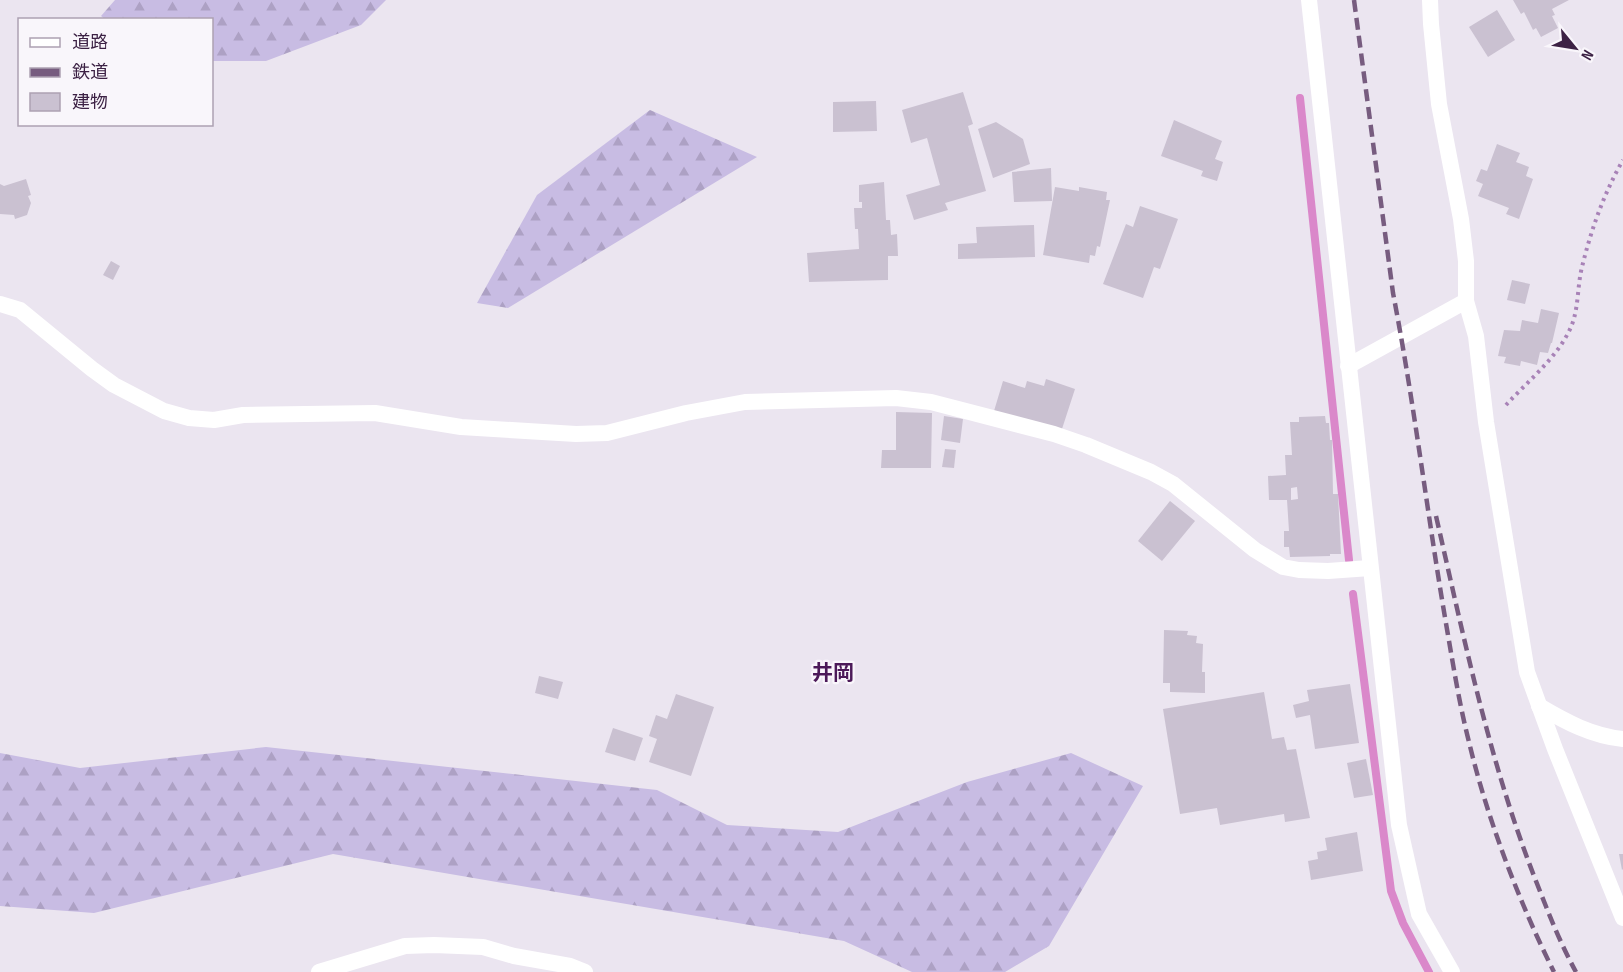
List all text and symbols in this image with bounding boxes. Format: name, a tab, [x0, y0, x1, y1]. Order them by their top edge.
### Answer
legend	[18, 18, 213, 126]
north arrow	[1545, 18, 1605, 78]
text: 道路	[72, 32, 108, 53]
text: N	[1576, 46, 1597, 63]
text: 鉄道	[72, 62, 108, 83]
text: 建物	[72, 92, 108, 113]
district label: 井岡	[812, 661, 854, 686]

